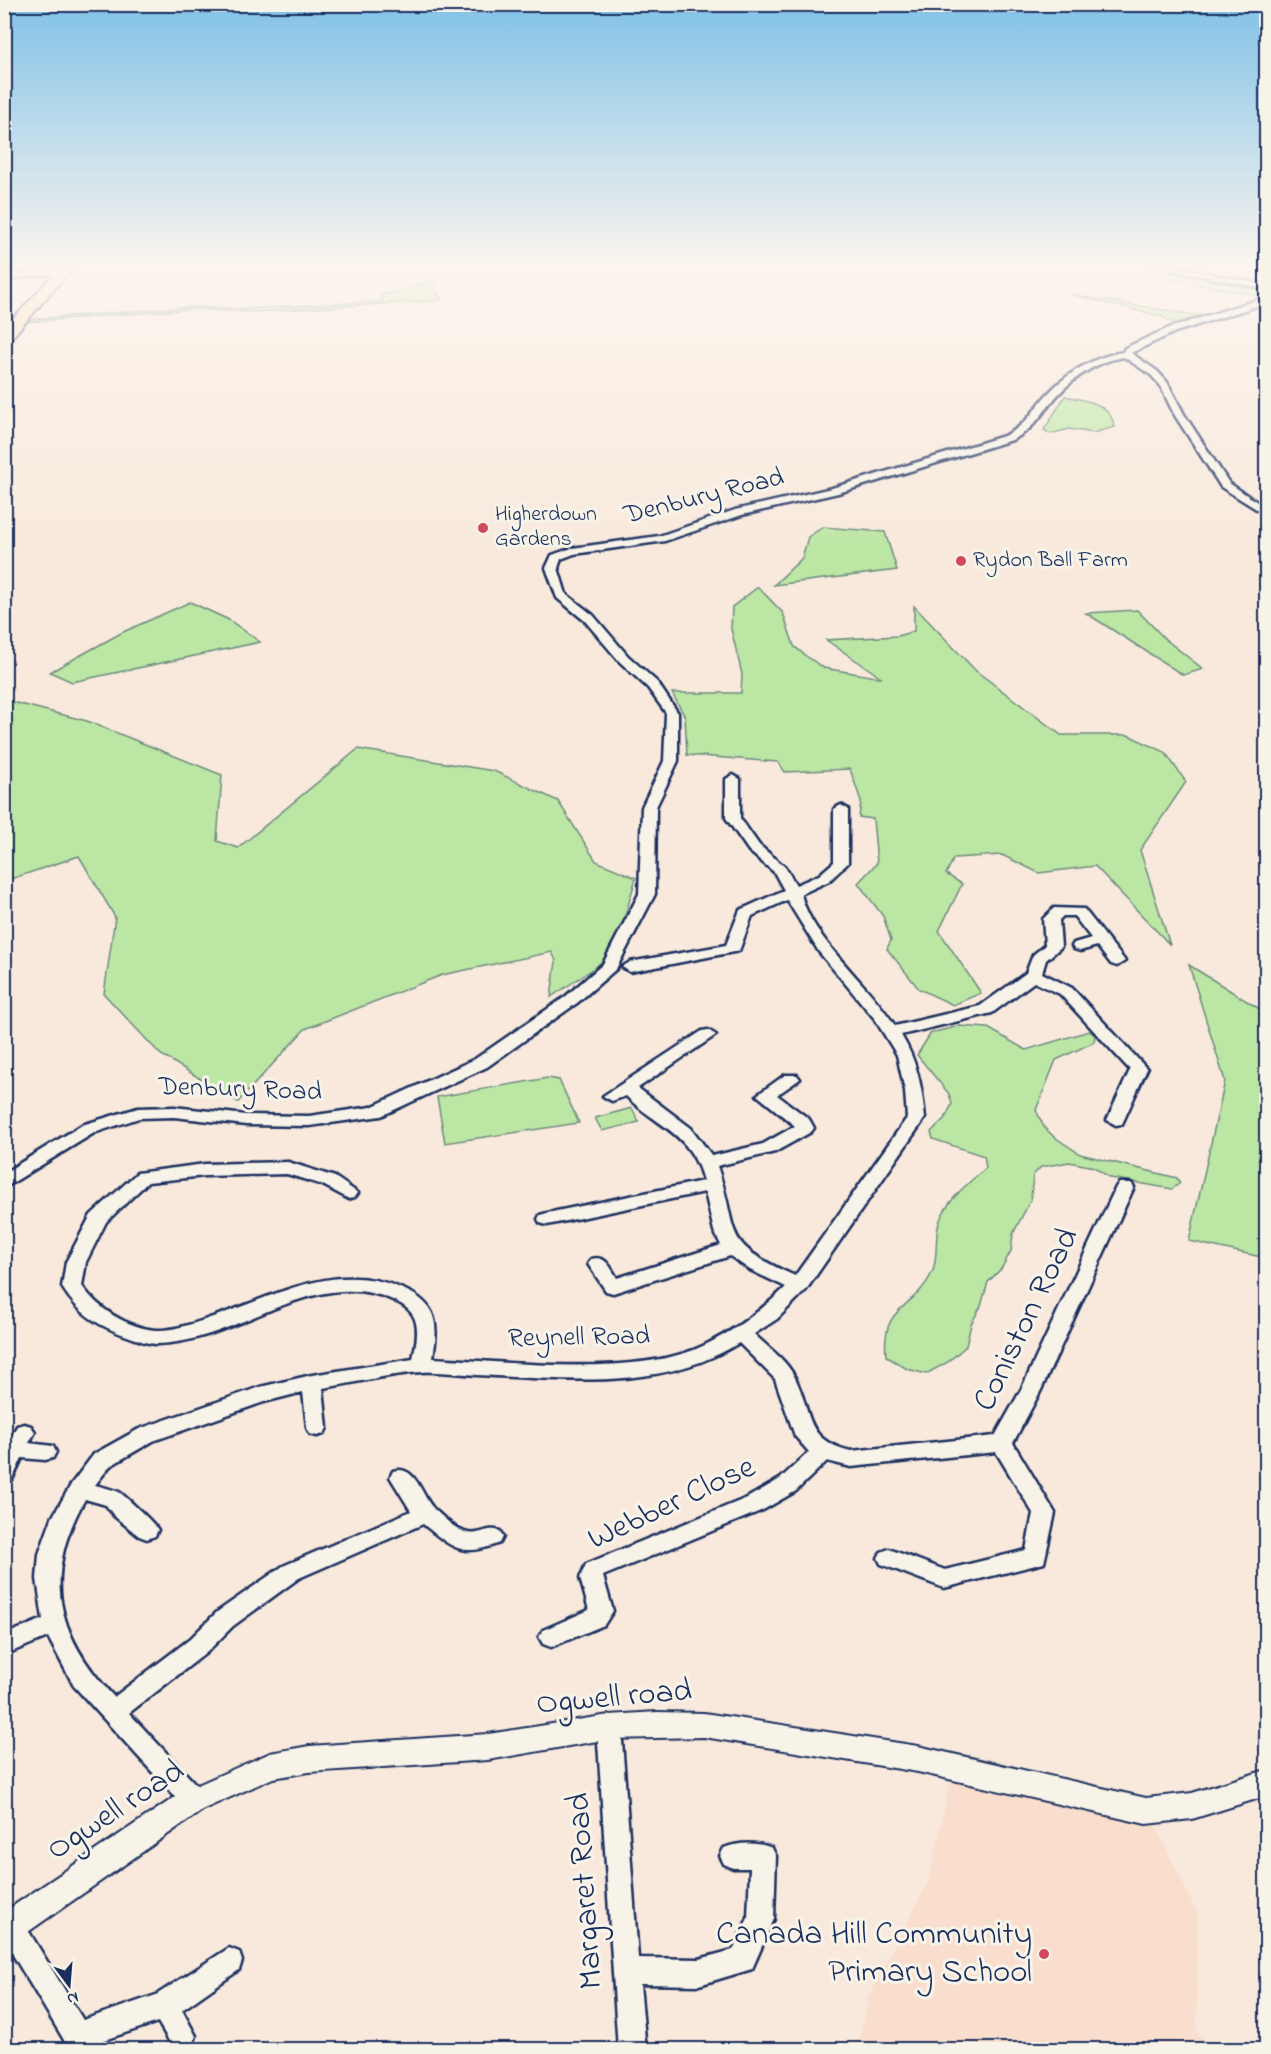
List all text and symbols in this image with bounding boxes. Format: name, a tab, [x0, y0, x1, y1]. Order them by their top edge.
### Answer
street label: Denbury Road	[619, 458, 788, 536]
place label: Higherdown Gardens	[495, 499, 597, 556]
marker: Higherdown Gardens	[476, 521, 490, 535]
place label: Rydon Ball Farm	[973, 545, 1128, 578]
marker: Rydon Ball Farm	[954, 554, 968, 568]
street label: Denbury Road	[157, 1068, 322, 1112]
street label: Coniston Road	[962, 1220, 1092, 1420]
street label: Reynell Road	[508, 1317, 650, 1359]
street label: Webber Close	[580, 1444, 764, 1564]
street label: Ogwell road	[534, 1667, 694, 1729]
street label: Ogwell road	[37, 1748, 195, 1874]
street label: Margaret Road	[555, 1791, 617, 1991]
place label: Canada Hill Community Primary School	[716, 1911, 1032, 1997]
marker: Canada Hill Community Primary School	[1037, 1947, 1051, 1961]
north arrow	[39, 1955, 99, 2015]
text: N	[64, 1984, 81, 2011]

